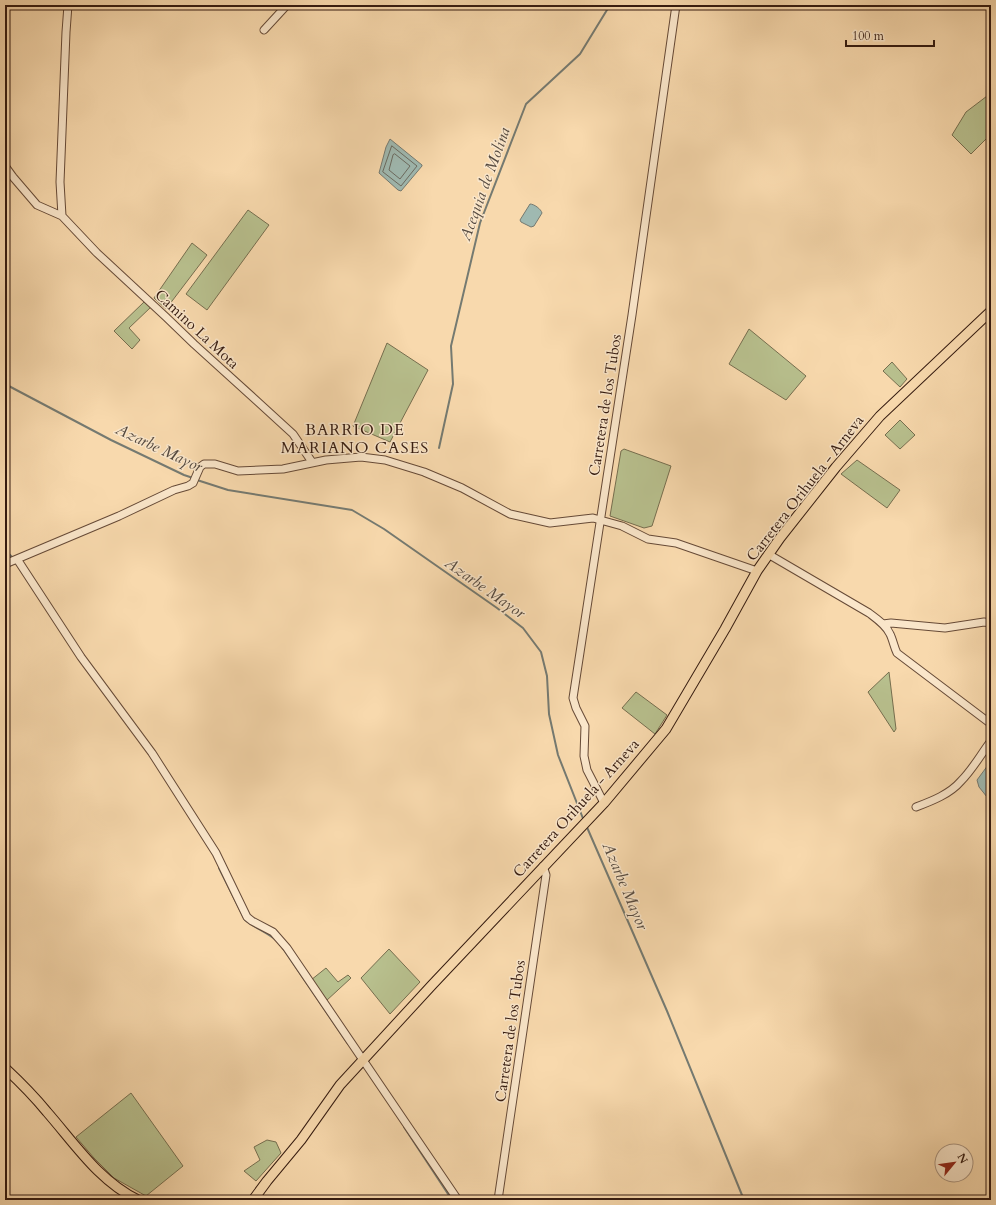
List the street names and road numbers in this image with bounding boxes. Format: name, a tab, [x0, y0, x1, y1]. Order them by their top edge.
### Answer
street label: Camino La Mota	[150, 285, 244, 374]
street label: Carretera de los Tubos	[584, 333, 626, 477]
street label: Carretera Orihuela - Arneva	[742, 411, 869, 565]
street label: Carretera Orihuela - Arneva	[508, 734, 644, 881]
street label: Carretera de los Tubos	[490, 959, 530, 1103]

